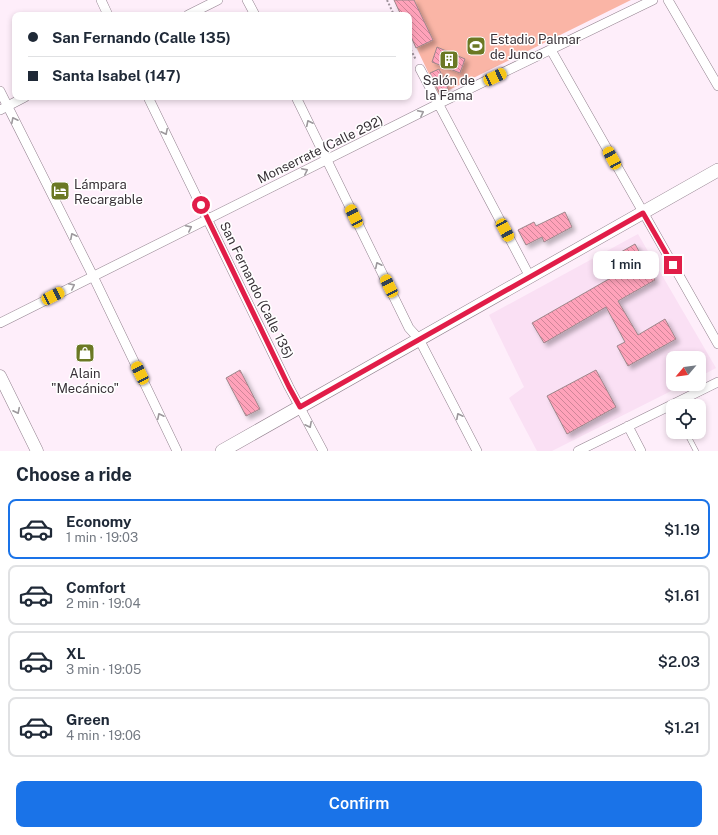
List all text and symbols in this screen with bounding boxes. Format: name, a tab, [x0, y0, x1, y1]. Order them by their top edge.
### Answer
text: San Fernando (Calle 135)	[52, 29, 231, 46]
place label: Estadio Palmar de Junco	[490, 32, 581, 62]
sports icon: Estadio Palmar de Junco	[465, 35, 487, 57]
building icon: Salón de la Fama	[438, 49, 460, 71]
car	[482, 66, 508, 88]
text: Santa Isabel (147)	[52, 67, 181, 84]
place label: Salón de la Fama	[423, 73, 475, 103]
one-way arrow	[417, 110, 425, 117]
street label: Monserrate (Calle 292)	[255, 113, 385, 186]
one-way arrow	[12, 117, 19, 124]
one-way arrow	[306, 120, 314, 127]
one-way arrow	[160, 128, 168, 135]
car	[601, 145, 623, 171]
one-way arrow	[301, 168, 309, 176]
place label: Lámpara Recargable	[74, 177, 143, 207]
hotel icon: Lámpara Recargable	[49, 180, 71, 202]
route start	[192, 196, 210, 214]
car	[343, 203, 365, 229]
car	[494, 217, 516, 243]
street label: San Fernando (Calle 135)	[217, 219, 296, 361]
one-way arrow	[184, 225, 192, 233]
one-way arrow	[70, 233, 77, 240]
callout: 1 min	[593, 251, 659, 279]
route end	[664, 256, 682, 274]
text: 1 min	[611, 257, 641, 272]
one-way arrow	[375, 262, 383, 269]
car	[378, 273, 400, 299]
one-way arrow	[68, 284, 76, 291]
car	[40, 285, 66, 307]
shop icon: Alain "Mecánico"	[74, 342, 96, 364]
north arrow	[666, 351, 706, 391]
map controls	[666, 351, 706, 439]
car	[129, 360, 151, 386]
place label: Alain "Mecánico"	[51, 366, 119, 396]
button: locate	[666, 399, 706, 439]
one-way arrow	[12, 407, 20, 414]
one-way arrow	[157, 413, 165, 420]
one-way arrow	[456, 413, 464, 421]
one-way arrow	[304, 420, 312, 428]
text: Choose a ride	[16, 464, 132, 485]
icon: car	[18, 511, 54, 547]
text: Economy	[66, 513, 131, 530]
text: $1.19	[664, 521, 700, 538]
text: 1 min · 19:03	[66, 530, 138, 545]
icon: car	[18, 577, 54, 613]
text: Comfort	[66, 579, 126, 596]
text: $1.61	[664, 587, 700, 604]
text: 2 min · 19:04	[66, 596, 141, 611]
icon: car	[18, 643, 54, 679]
text: XL	[66, 645, 85, 662]
text: $2.03	[658, 653, 700, 670]
text: 3 min · 19:05	[66, 662, 141, 677]
icon: car	[18, 709, 54, 745]
text: Green	[66, 711, 110, 728]
text: $1.21	[664, 719, 700, 736]
text: 4 min · 19:06	[66, 728, 141, 743]
button: Confirm	[16, 781, 702, 827]

